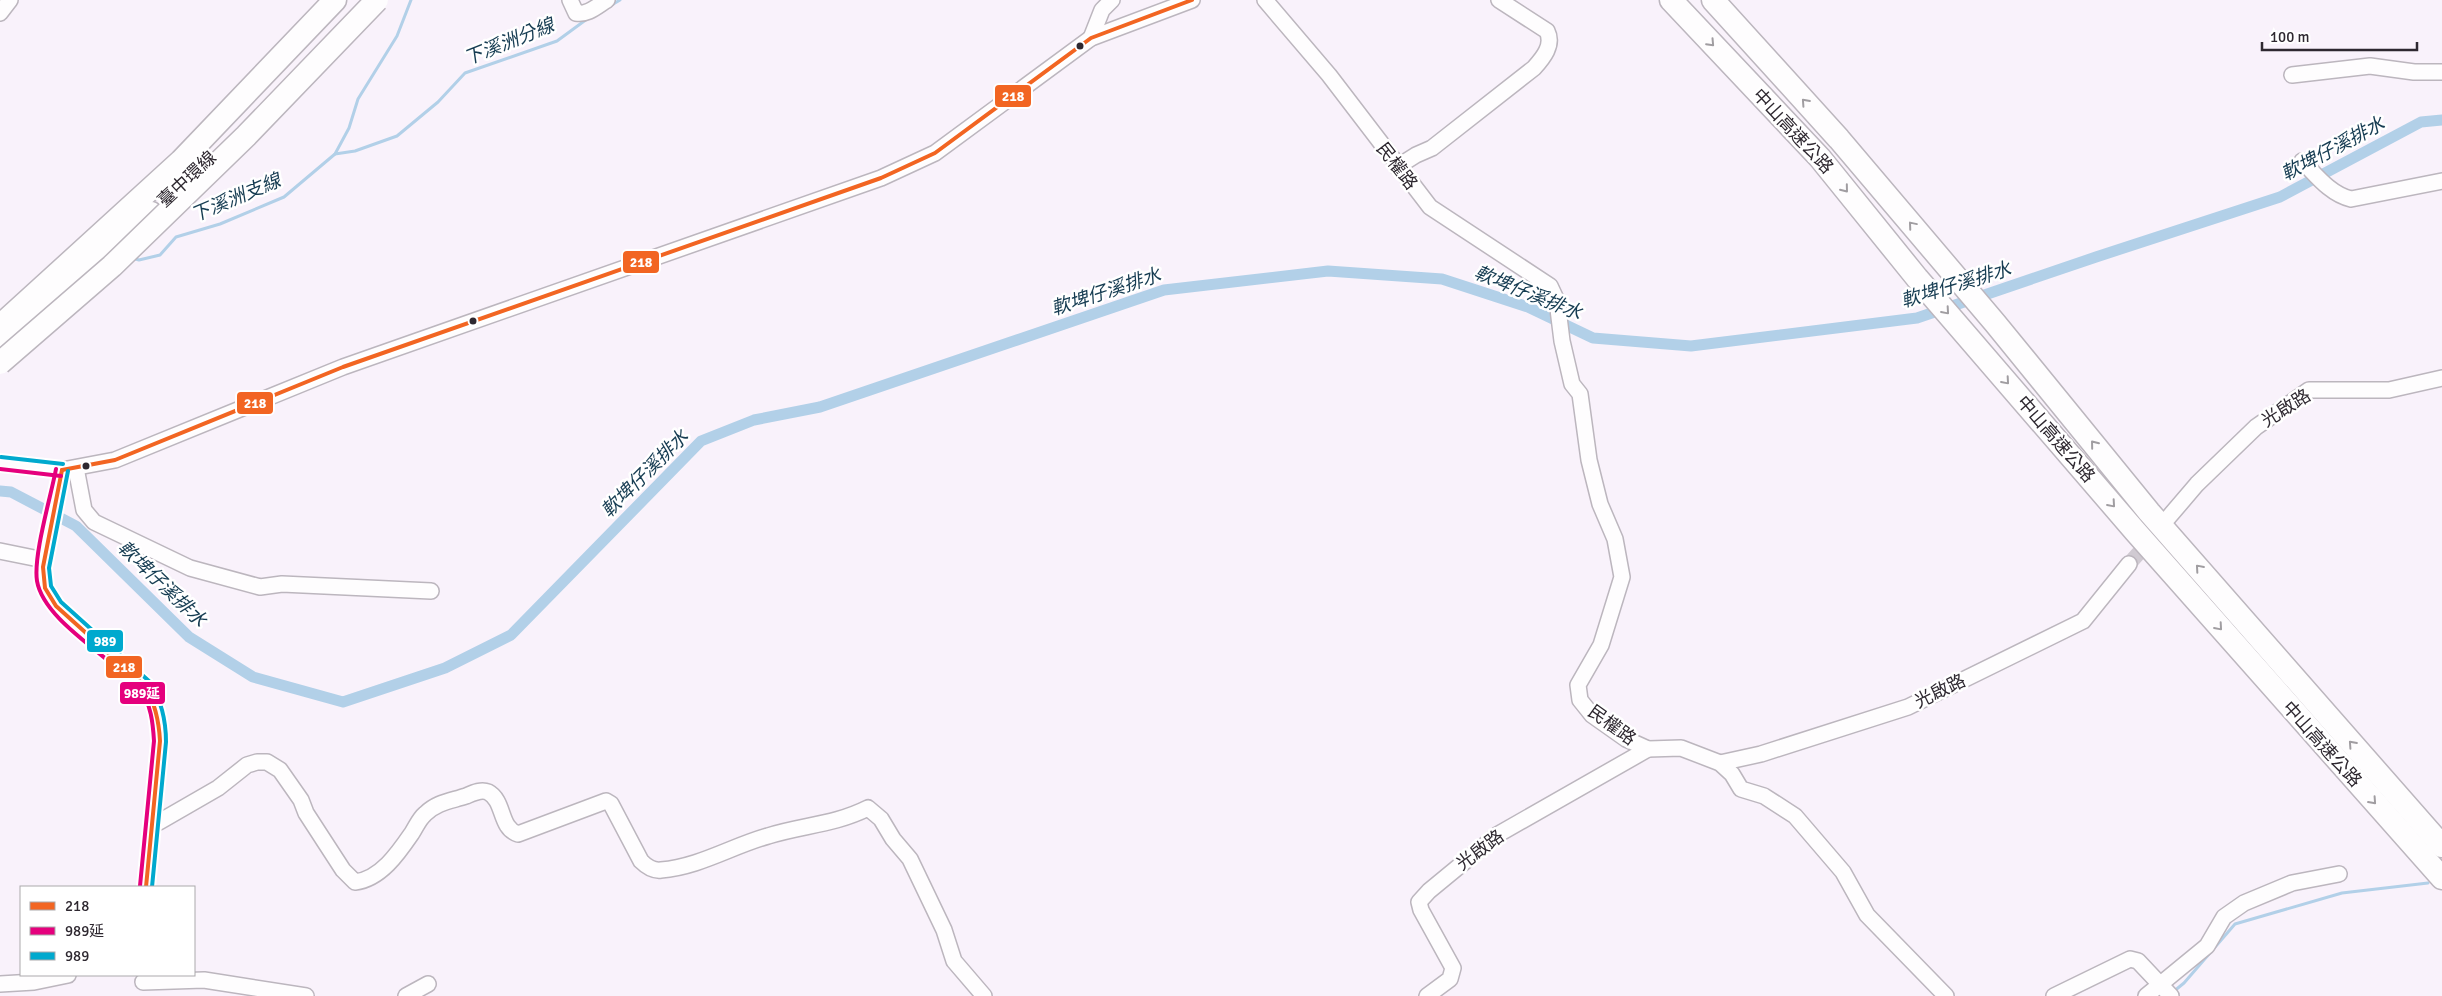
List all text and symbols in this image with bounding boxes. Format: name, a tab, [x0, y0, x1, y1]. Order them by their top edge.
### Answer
water label: 下溪洲分線	[460, 12, 559, 71]
scale bar	[2262, 20, 2417, 52]
text: 100 m	[2270, 28, 2310, 46]
one-way arrow	[1705, 38, 1714, 47]
unlabelled marker	[1075, 41, 1085, 51]
line badge: 218	[994, 84, 1032, 108]
street label: 中山高速公路	[1748, 84, 1838, 178]
text: 218	[1002, 88, 1025, 105]
one-way arrow	[1802, 99, 1811, 108]
water label: 軟埤仔溪排水	[2277, 111, 2390, 186]
street label: 民權路	[1372, 138, 1422, 194]
street label: 臺中環線	[153, 146, 221, 212]
water label: 下溪洲支線	[188, 168, 286, 228]
one-way arrow	[1839, 183, 1847, 192]
one-way arrow	[1908, 221, 1917, 230]
line badge: 218	[622, 250, 660, 274]
text: 218	[630, 254, 653, 271]
water label: 軟埤仔溪排水	[1898, 257, 2015, 313]
water label: 軟埤仔溪排水	[1471, 261, 1586, 326]
water label: 軟埤仔溪排水	[1048, 263, 1165, 321]
one-way arrow	[1940, 306, 1949, 315]
unlabelled marker	[468, 316, 478, 326]
one-way arrow	[2000, 375, 2009, 384]
street label: 光啟路	[2257, 384, 2315, 432]
line badge: 218	[236, 391, 274, 415]
street label: 中山高速公路	[2012, 391, 2100, 487]
text: 218	[244, 395, 267, 412]
water label: 軟埤仔溪排水	[596, 425, 694, 523]
one-way arrow	[2090, 441, 2099, 450]
unlabelled marker	[81, 461, 91, 471]
one-way arrow	[2106, 499, 2115, 508]
water label: 軟埤仔溪排水	[113, 536, 212, 633]
one-way arrow	[2196, 565, 2205, 574]
one-way arrow	[2213, 621, 2222, 630]
line badge: 989	[86, 629, 124, 653]
text: 989	[94, 633, 117, 650]
line badge: 218	[105, 655, 143, 679]
text: 218	[113, 659, 136, 676]
street label: 光啟路	[1911, 669, 1969, 713]
line badge: 989延	[119, 681, 166, 705]
text: 989延	[124, 685, 160, 702]
street label: 中山高速公路	[2278, 697, 2366, 791]
street label: 民權路	[1584, 700, 1640, 750]
one-way arrow	[2348, 740, 2357, 749]
one-way arrow	[2367, 795, 2376, 804]
street label: 光啟路	[1452, 825, 1508, 875]
legend	[20, 886, 195, 976]
text: 218	[65, 897, 89, 915]
text: 989延	[65, 922, 104, 940]
text: 989	[65, 947, 89, 965]

